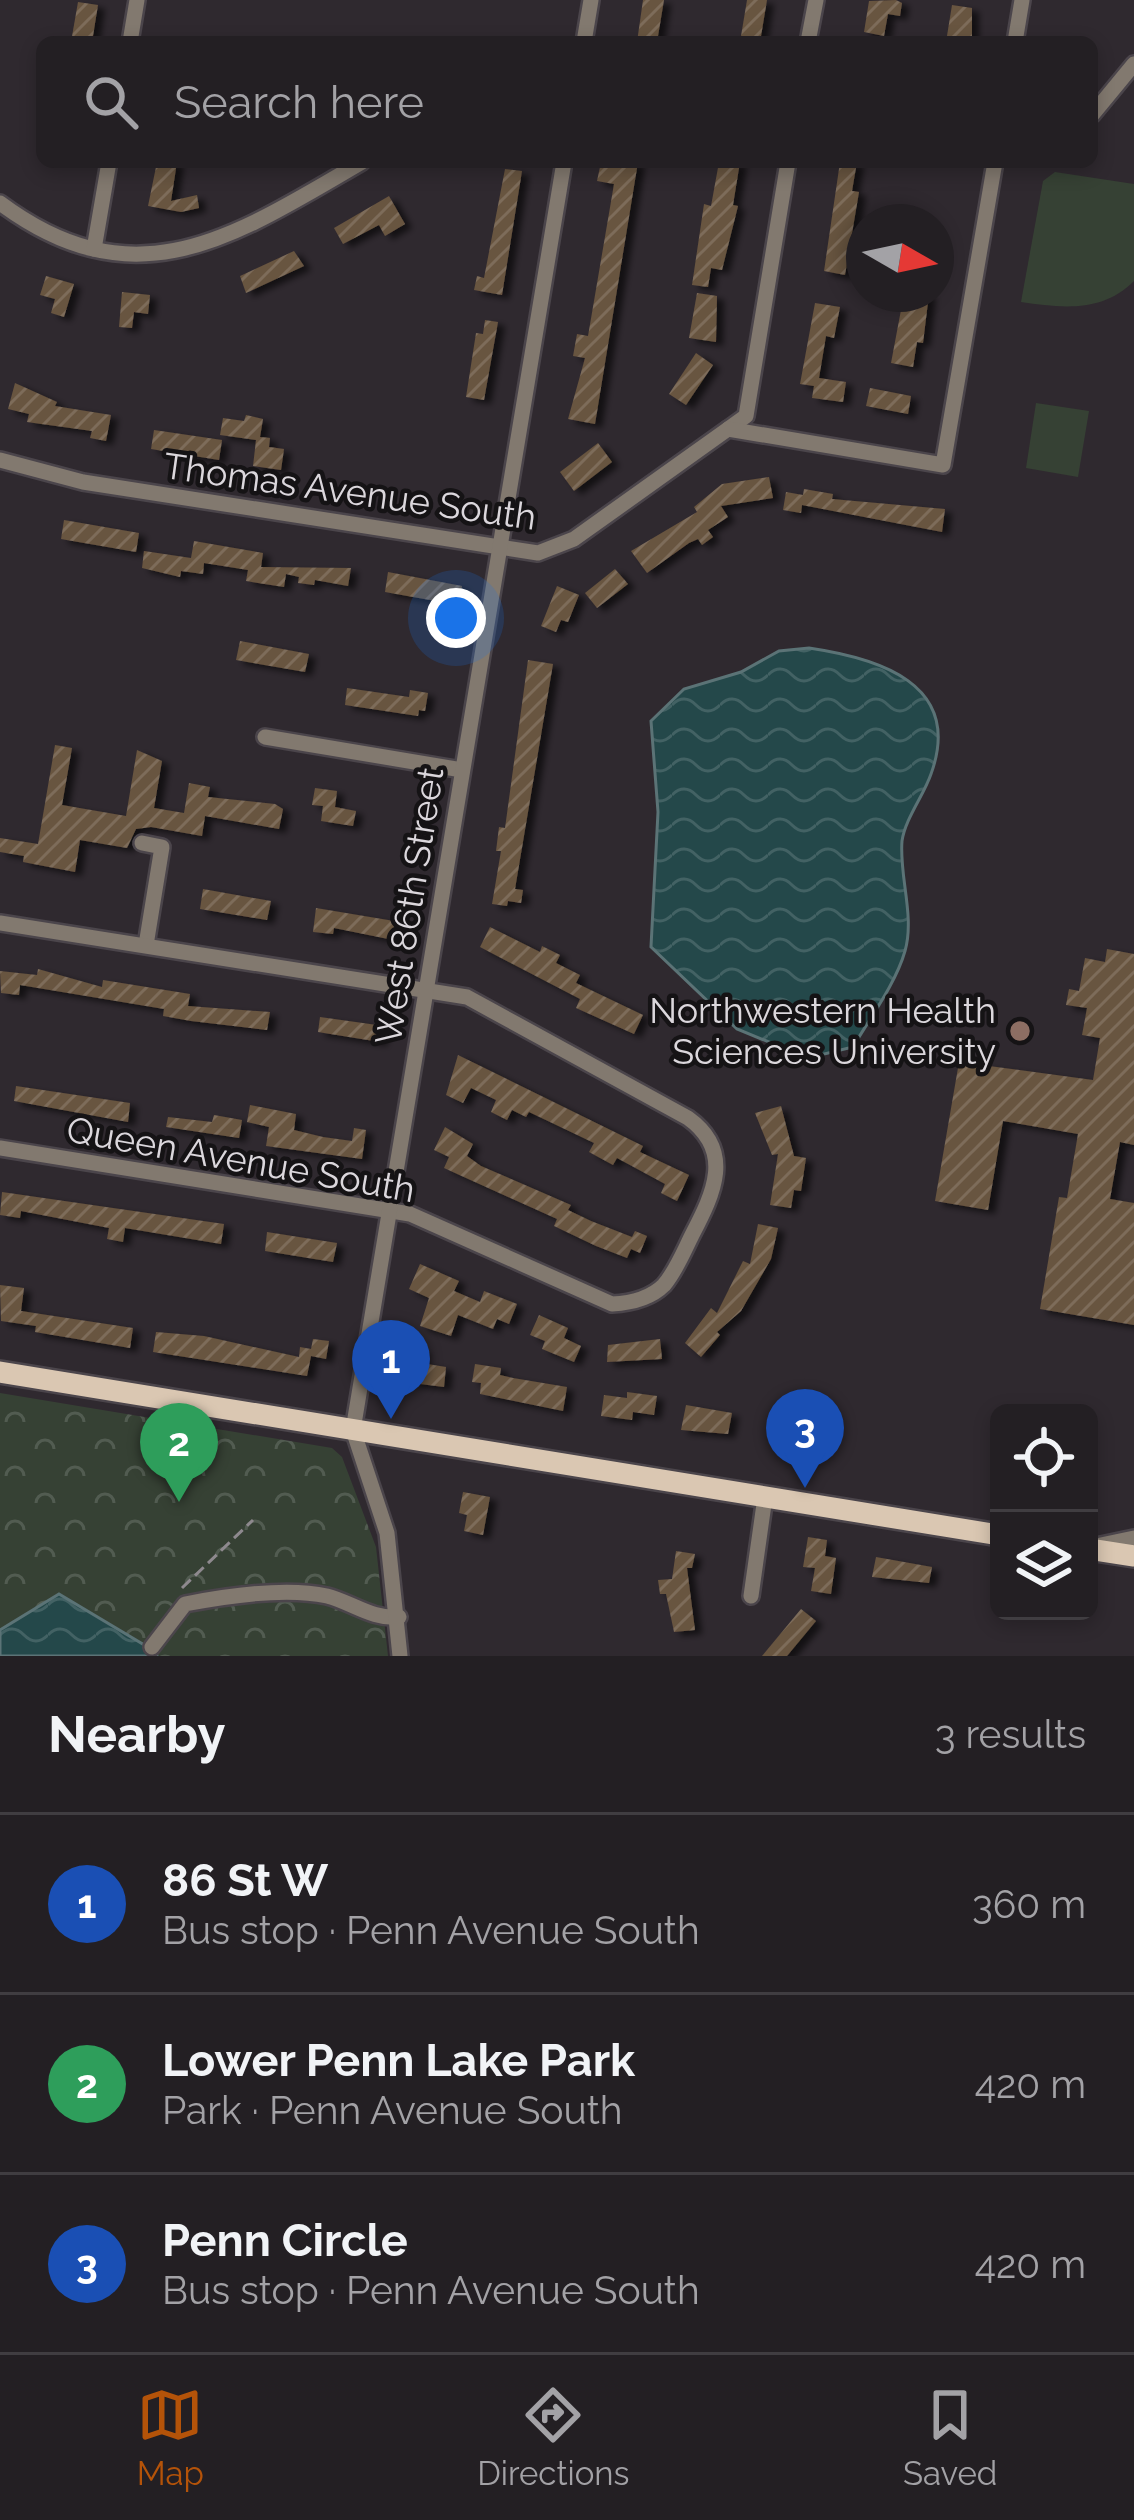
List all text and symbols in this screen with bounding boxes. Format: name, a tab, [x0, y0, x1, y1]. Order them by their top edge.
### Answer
search box	[36, 36, 1098, 168]
icon: search	[78, 69, 144, 135]
text: Search here	[174, 76, 424, 129]
north arrow	[846, 204, 954, 312]
street label: Thomas Avenue South	[161, 444, 539, 538]
your location	[426, 588, 486, 648]
street label: West 86th Street	[366, 764, 452, 1048]
place label: Northwestern Health Sciences University	[649, 989, 996, 1072]
marker: Northwestern Health Sciences University	[1007, 1018, 1033, 1044]
street label: Queen Avenue South	[64, 1108, 418, 1210]
pin: 1	[352, 1320, 430, 1419]
pin: 3	[766, 1389, 844, 1488]
pin: 2	[140, 1403, 218, 1502]
map controls	[990, 1404, 1098, 1620]
button: locate	[990, 1404, 1098, 1512]
button: layers	[990, 1512, 1098, 1620]
text: Nearby	[48, 1704, 225, 1764]
text: 3 results	[935, 1711, 1086, 1757]
text: 86 St W	[162, 1854, 328, 1907]
text: 1	[77, 1881, 97, 1927]
text: 360 m	[972, 1881, 1086, 1927]
text: Bus stop · Penn Avenue South	[162, 1907, 700, 1953]
text: Lower Penn Lake Park	[162, 2034, 635, 2087]
text: 2	[76, 2061, 98, 2107]
text: 420 m	[975, 2061, 1086, 2107]
text: Park · Penn Avenue South	[162, 2087, 623, 2133]
text: Penn Circle	[162, 2214, 408, 2267]
text: 3	[76, 2241, 98, 2287]
text: 420 m	[975, 2241, 1086, 2287]
text: Bus stop · Penn Avenue South	[162, 2267, 700, 2313]
tab: Map	[137, 2382, 204, 2493]
tab: Directions	[477, 2382, 630, 2493]
tab: Saved	[903, 2382, 997, 2493]

